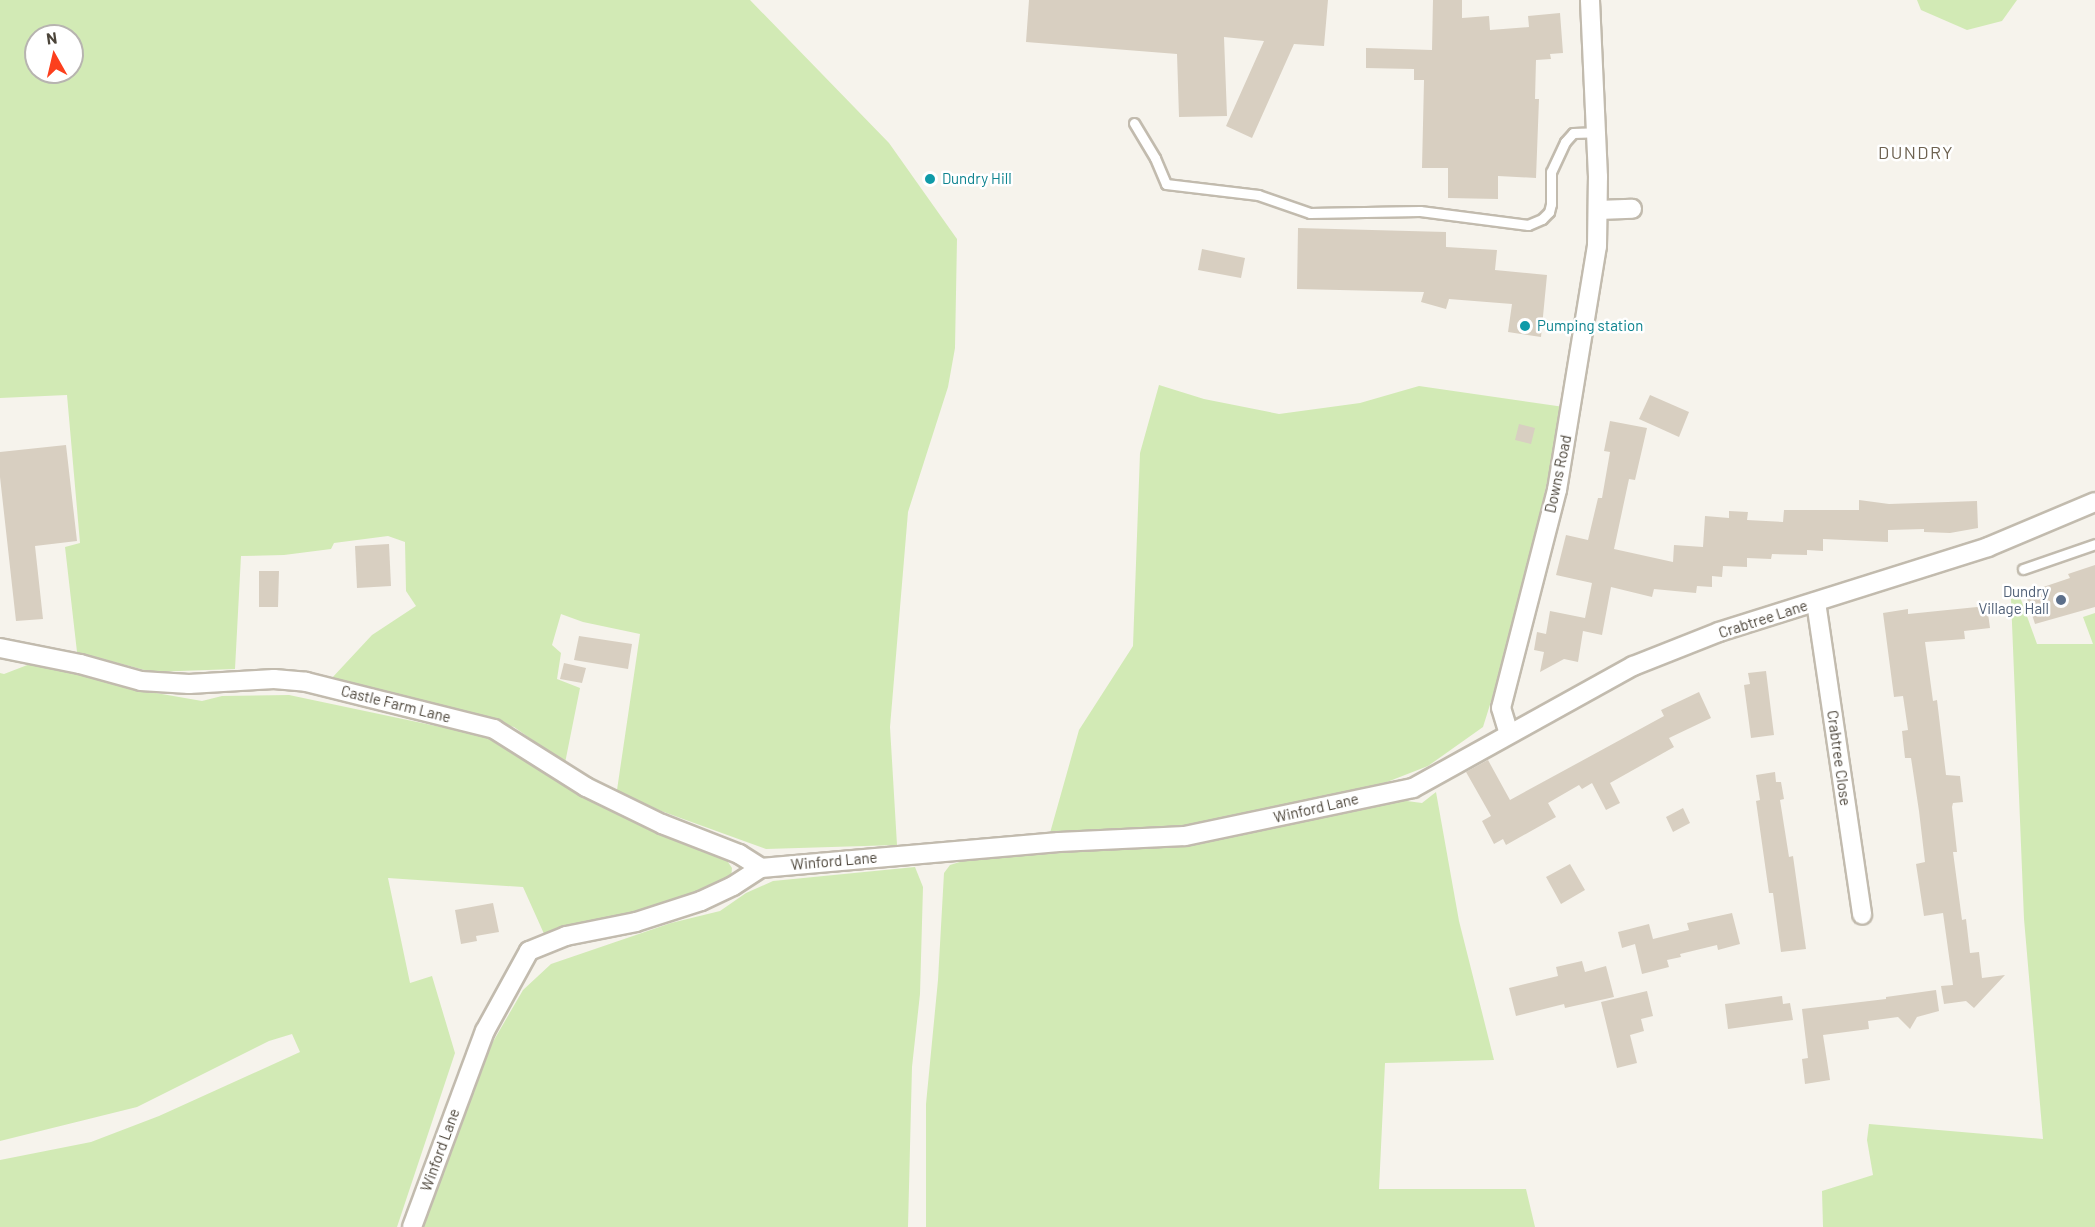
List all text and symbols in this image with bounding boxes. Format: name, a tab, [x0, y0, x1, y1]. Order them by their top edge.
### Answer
north arrow	[24, 24, 84, 84]
text: N	[45, 28, 58, 48]
district label: DUNDRY	[1878, 141, 1954, 163]
place label: Dundry Hill	[942, 170, 1012, 188]
marker: Dundry Hill	[923, 172, 937, 186]
place label: Pumping station	[1537, 317, 1643, 335]
marker: Pumping station	[1518, 319, 1532, 333]
street label: Downs Road	[1541, 433, 1575, 515]
place label: Dundry Village Hall	[1978, 582, 2049, 617]
marker: Dundry Village Hall	[2054, 593, 2068, 607]
street label: Crabtree Lane	[1716, 596, 1810, 642]
street label: Castle Farm Lane	[339, 682, 453, 726]
street label: Crabtree Close	[1823, 709, 1855, 807]
street label: Winford Lane	[1272, 789, 1360, 827]
street label: Winford Lane	[790, 848, 878, 874]
street label: Winford Lane	[417, 1106, 463, 1194]

